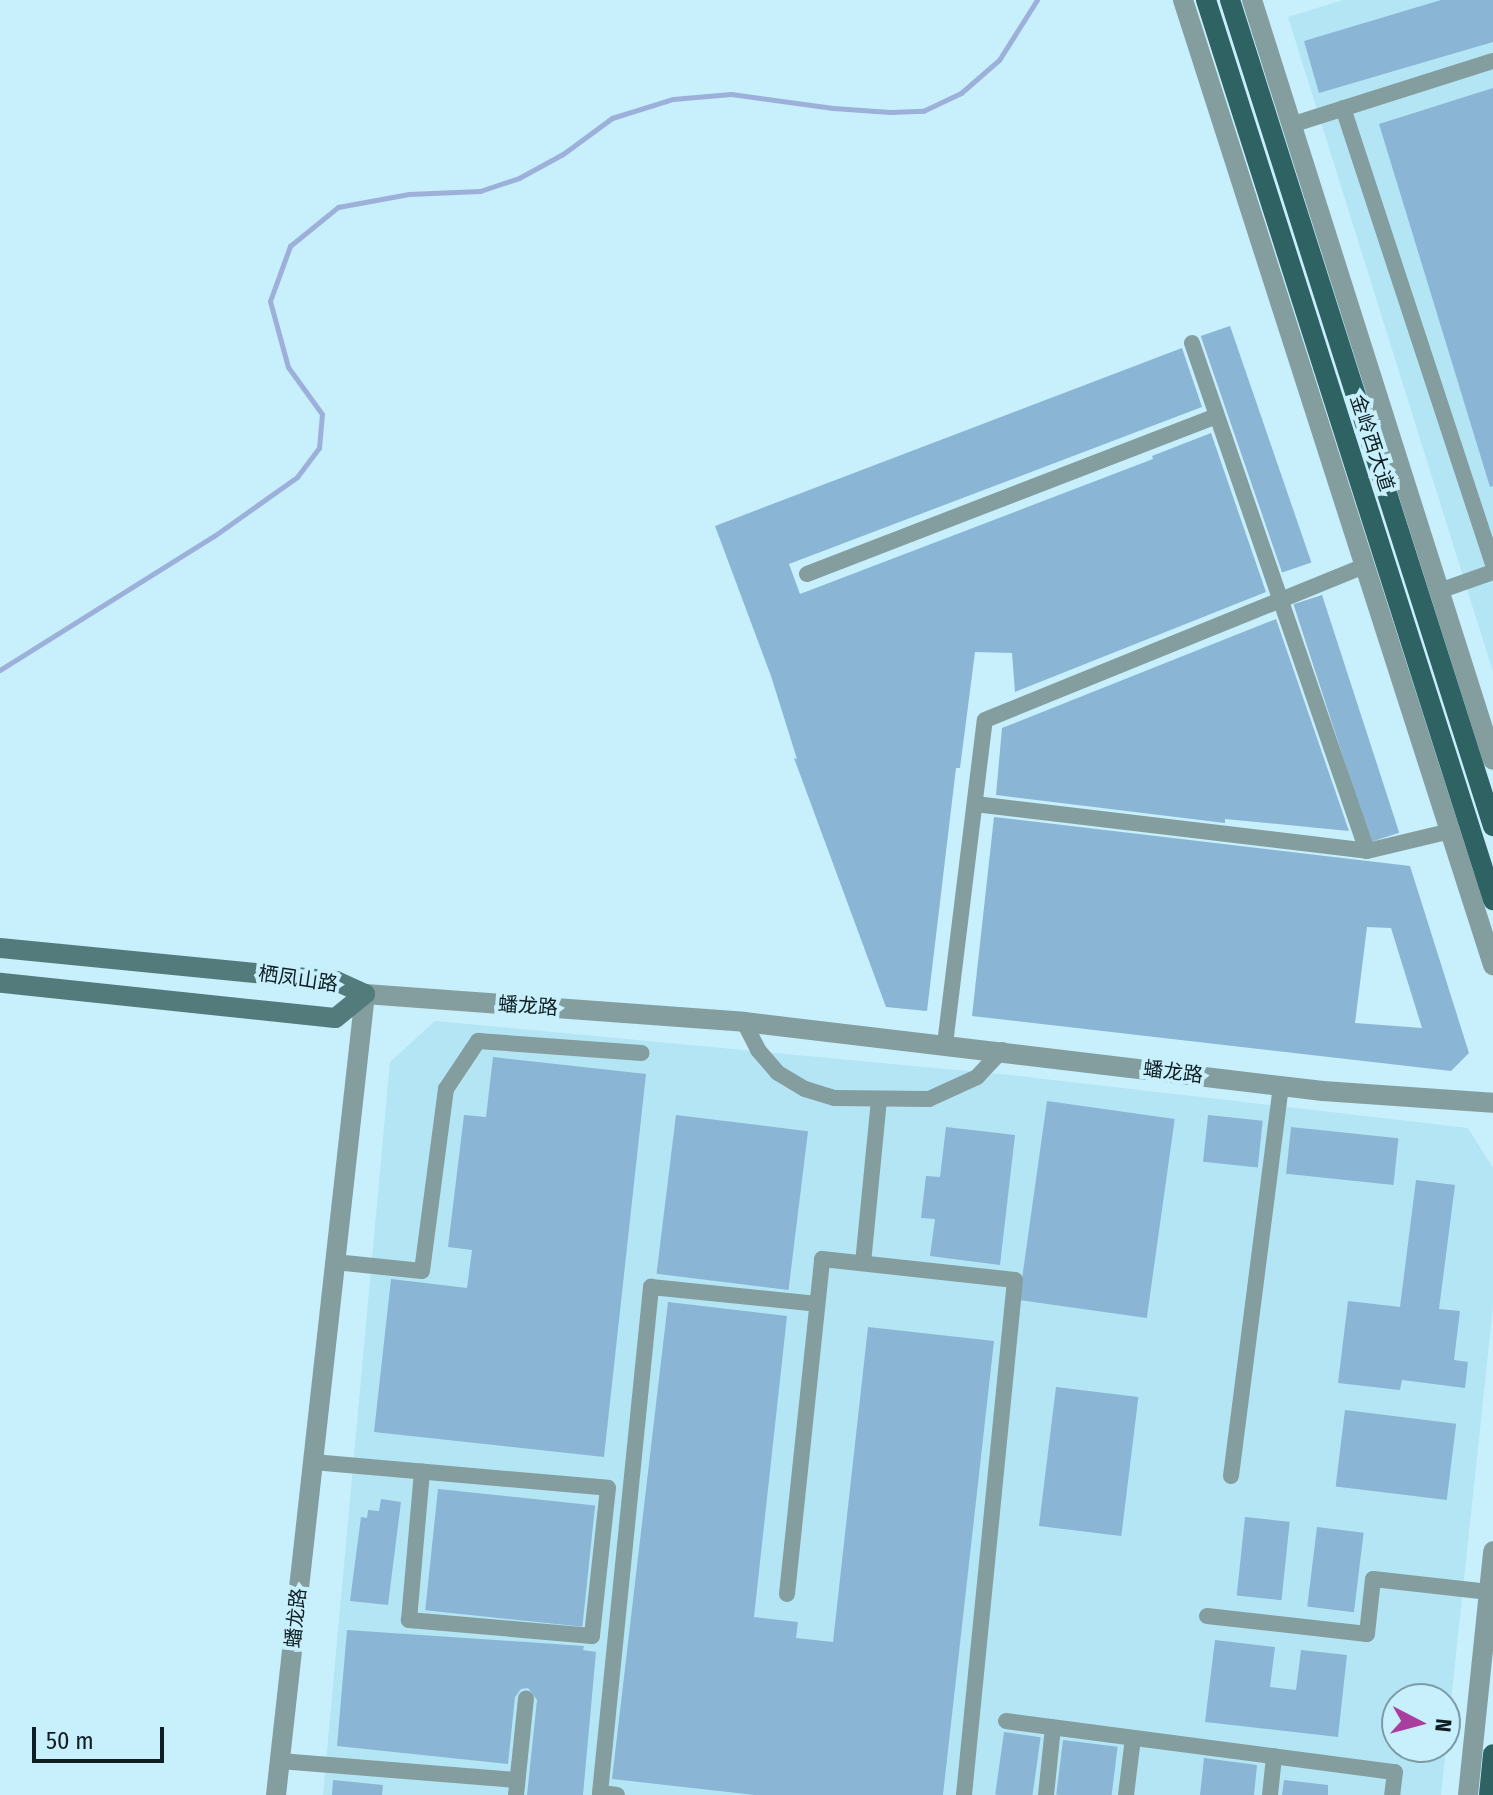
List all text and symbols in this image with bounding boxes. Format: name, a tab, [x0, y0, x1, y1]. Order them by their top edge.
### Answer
street label: 金岭西大道	[1345, 392, 1399, 494]
street label: 栖凤山路	[257, 962, 339, 996]
street label: 蟠龙路	[497, 992, 559, 1020]
street label: 蟠龙路	[1142, 1056, 1204, 1088]
street label: 蟠龙路	[281, 1587, 311, 1649]
north arrow	[1381, 1683, 1461, 1763]
scale bar	[36, 1711, 168, 1761]
text: N	[1429, 1717, 1457, 1733]
text: 50 m	[46, 1727, 94, 1755]

